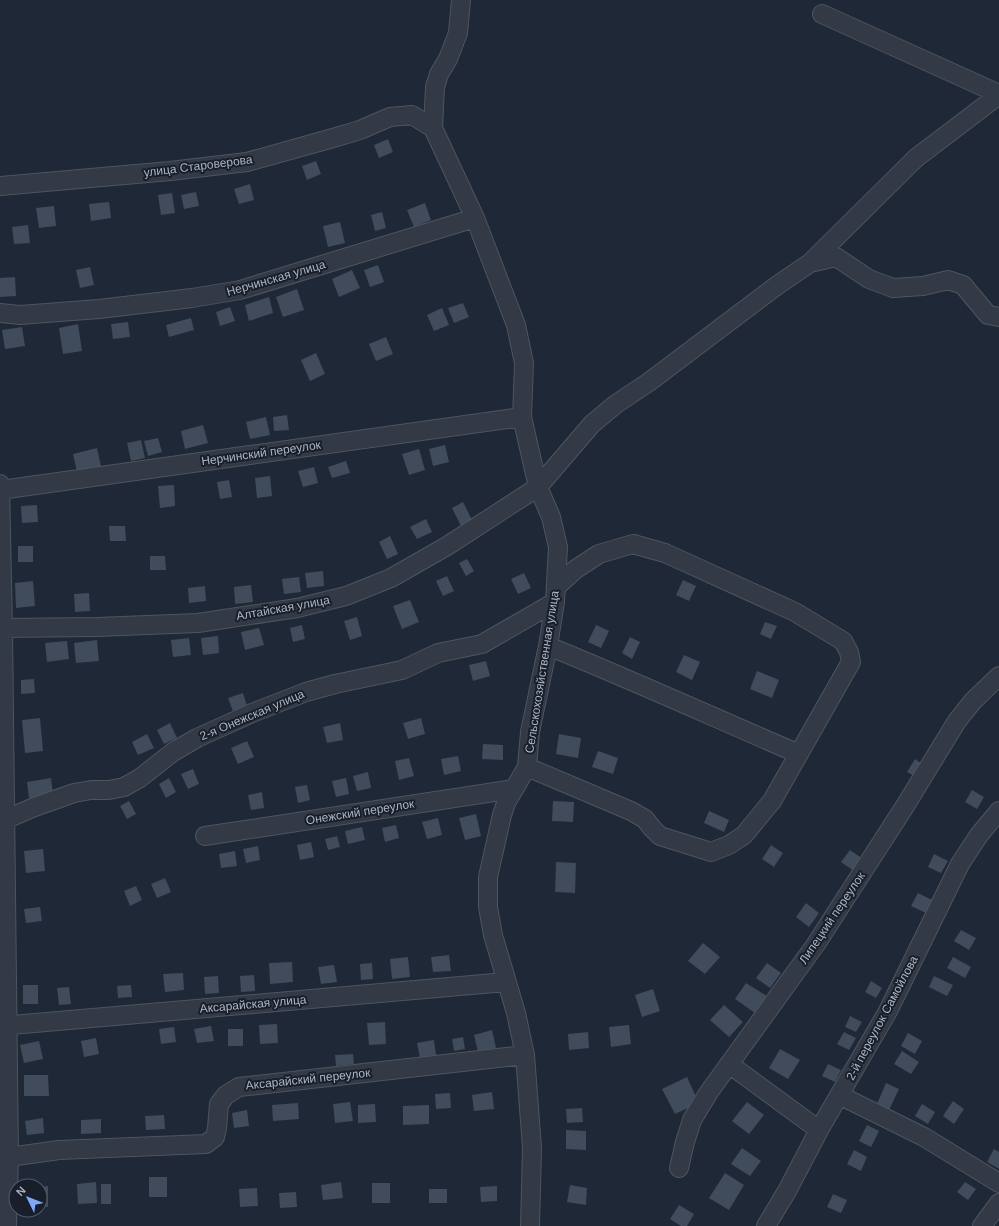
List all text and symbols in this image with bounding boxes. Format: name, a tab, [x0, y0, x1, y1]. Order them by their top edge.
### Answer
street label: улица Староверова	[143, 152, 254, 180]
street label: Нерчинская улица	[225, 257, 327, 299]
street label: Нерчинский переулок	[200, 438, 322, 468]
street label: Сельскохозяйственная улица	[522, 589, 562, 754]
street label: Алтайская улица	[235, 593, 331, 623]
street label: 2-я Онежская улица	[198, 687, 307, 743]
street label: Онежский переулок	[305, 796, 416, 827]
street label: Липецкий переулок	[796, 869, 868, 967]
street label: 2-й переулок Самойлова	[843, 953, 921, 1083]
street label: Аксарайская улица	[199, 992, 307, 1016]
street label: Аксарайский переулок	[245, 1065, 372, 1093]
north arrow	[8, 1178, 48, 1218]
text: N	[14, 1184, 28, 1198]

